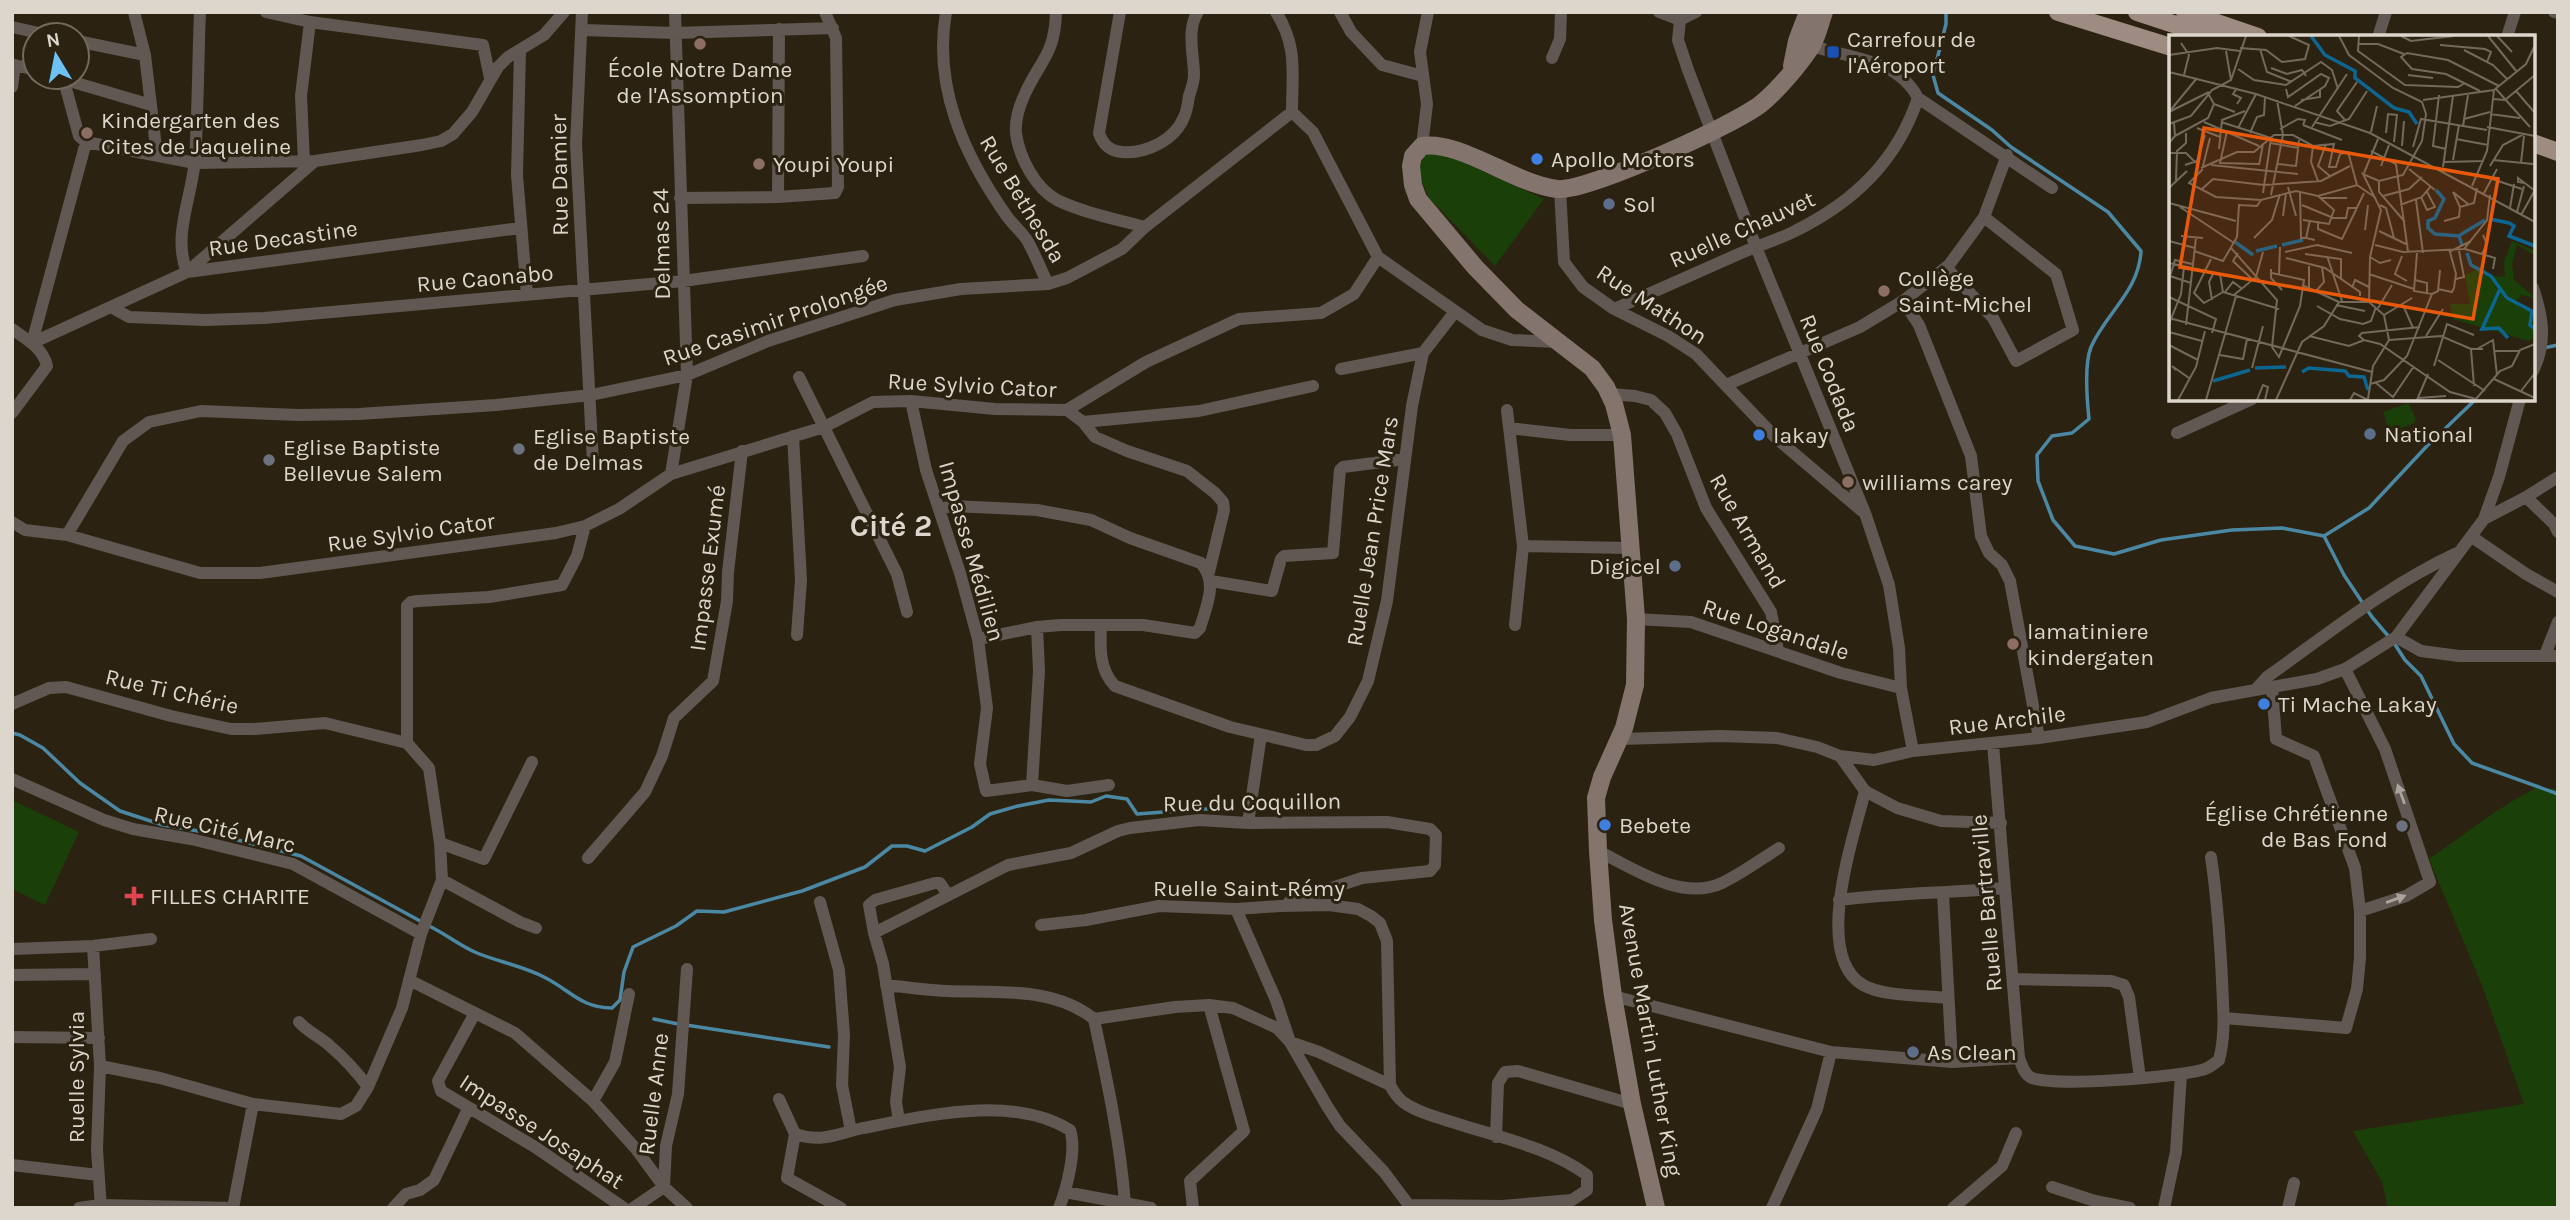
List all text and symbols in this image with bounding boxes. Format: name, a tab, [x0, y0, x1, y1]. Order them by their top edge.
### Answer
north arrow	[21, 21, 91, 91]
place label: Carrefour de l'Aéroport	[1847, 26, 1976, 79]
text: N	[45, 28, 62, 52]
inset map	[2169, 35, 2535, 401]
marker: École Notre Dame de l'Assomption	[692, 36, 708, 52]
marker: Carrefour de l'Aéroport	[1825, 44, 1841, 60]
place label: École Notre Dame de l'Assomption	[608, 56, 792, 109]
place label: Kindergarten des Cites de Jaqueline	[101, 107, 291, 160]
street label: Rue Damier	[545, 113, 574, 236]
marker: Kindergarten des Cites de Jaqueline	[79, 125, 95, 141]
street label: Rue Bethesda	[974, 131, 1071, 268]
place label: Apollo Motors	[1551, 146, 1695, 173]
place label: Youpi Youpi	[773, 151, 894, 178]
marker: Apollo Motors	[1529, 151, 1545, 167]
marker: Youpi Youpi	[751, 156, 767, 172]
street label: Ruelle Chauvet	[1665, 185, 1820, 274]
street label: Delmas 24	[647, 188, 676, 300]
place label: Sol	[1623, 191, 1656, 218]
marker: Sol	[1601, 196, 1617, 212]
street label: Rue Decastine	[207, 215, 359, 262]
street label: Rue Caonabo	[415, 259, 555, 298]
street label: Rue Mathon	[1591, 259, 1712, 350]
place label: Collège Saint-Michel	[1898, 265, 2032, 318]
street label: Rue Casimir Prolongée	[659, 269, 891, 372]
marker: Collège Saint-Michel	[1876, 283, 1892, 299]
street label: Rue Codada	[1794, 310, 1865, 436]
street label: Rue Sylvio Cator	[887, 368, 1058, 403]
street label: Ruelle Jean Price Mars	[1341, 414, 1404, 648]
place label: National	[2384, 421, 2473, 448]
place label: lakay	[1773, 422, 1829, 449]
place label: Eglise Baptiste de Delmas	[533, 423, 690, 476]
marker: National	[2362, 426, 2378, 442]
marker: lakay	[1751, 427, 1767, 443]
place label: Eglise Baptiste Bellevue Salem	[283, 434, 443, 487]
marker: Eglise Baptiste de Delmas	[511, 441, 527, 457]
marker: Eglise Baptiste Bellevue Salem	[261, 452, 277, 468]
street label: Impasse Médilien	[933, 458, 1010, 644]
street label: Rue Armand	[1704, 469, 1791, 594]
place label: williams carey	[1862, 469, 2013, 496]
marker: williams carey	[1840, 474, 1856, 490]
street label: Impasse Exumé	[684, 483, 731, 653]
street label: Rue Sylvio Cator	[325, 507, 497, 558]
district label: Cité 2	[850, 508, 932, 544]
place label: Digicel	[1589, 553, 1661, 580]
marker: Digicel	[1667, 558, 1683, 574]
street label: Rue Logandale	[1699, 593, 1853, 666]
place label: lamatiniere kindergaten	[2027, 618, 2154, 671]
marker: lamatiniere kindergaten	[2005, 636, 2021, 652]
street label: Rue Ti Chérie	[103, 663, 241, 720]
place label: Ti Mache Lakay	[2278, 691, 2437, 718]
marker: Ti Mache Lakay	[2256, 696, 2272, 712]
street label: Rue Archile	[1947, 700, 2067, 741]
one-way arrow	[2395, 783, 2406, 804]
street label: Rue du Coquillon	[1163, 787, 1341, 818]
street label: Rue Cité Marc	[151, 800, 298, 859]
place label: Église Chrétienne de Bas Fond	[2204, 800, 2388, 853]
place label: Bebete	[1619, 812, 1691, 839]
street label: Ruelle Bartraville	[1965, 813, 2008, 993]
marker: Bebete	[1597, 817, 1613, 833]
marker: Église Chrétienne de Bas Fond	[2394, 818, 2410, 834]
street label: Ruelle Saint-Rémy	[1153, 875, 1345, 902]
place label: FILLES CHARITE	[150, 883, 310, 910]
marker: FILLES CHARITE	[124, 886, 144, 906]
one-way arrow	[2386, 893, 2407, 904]
street label: Avenue Martin Luther King	[1613, 901, 1688, 1179]
street label: Ruelle Sylvia	[63, 1011, 90, 1143]
street label: Ruelle Anne	[633, 1031, 674, 1157]
place label: As Clean	[1927, 1039, 2017, 1066]
marker: As Clean	[1905, 1044, 1921, 1060]
street label: Impasse Josaphat	[454, 1068, 629, 1195]

